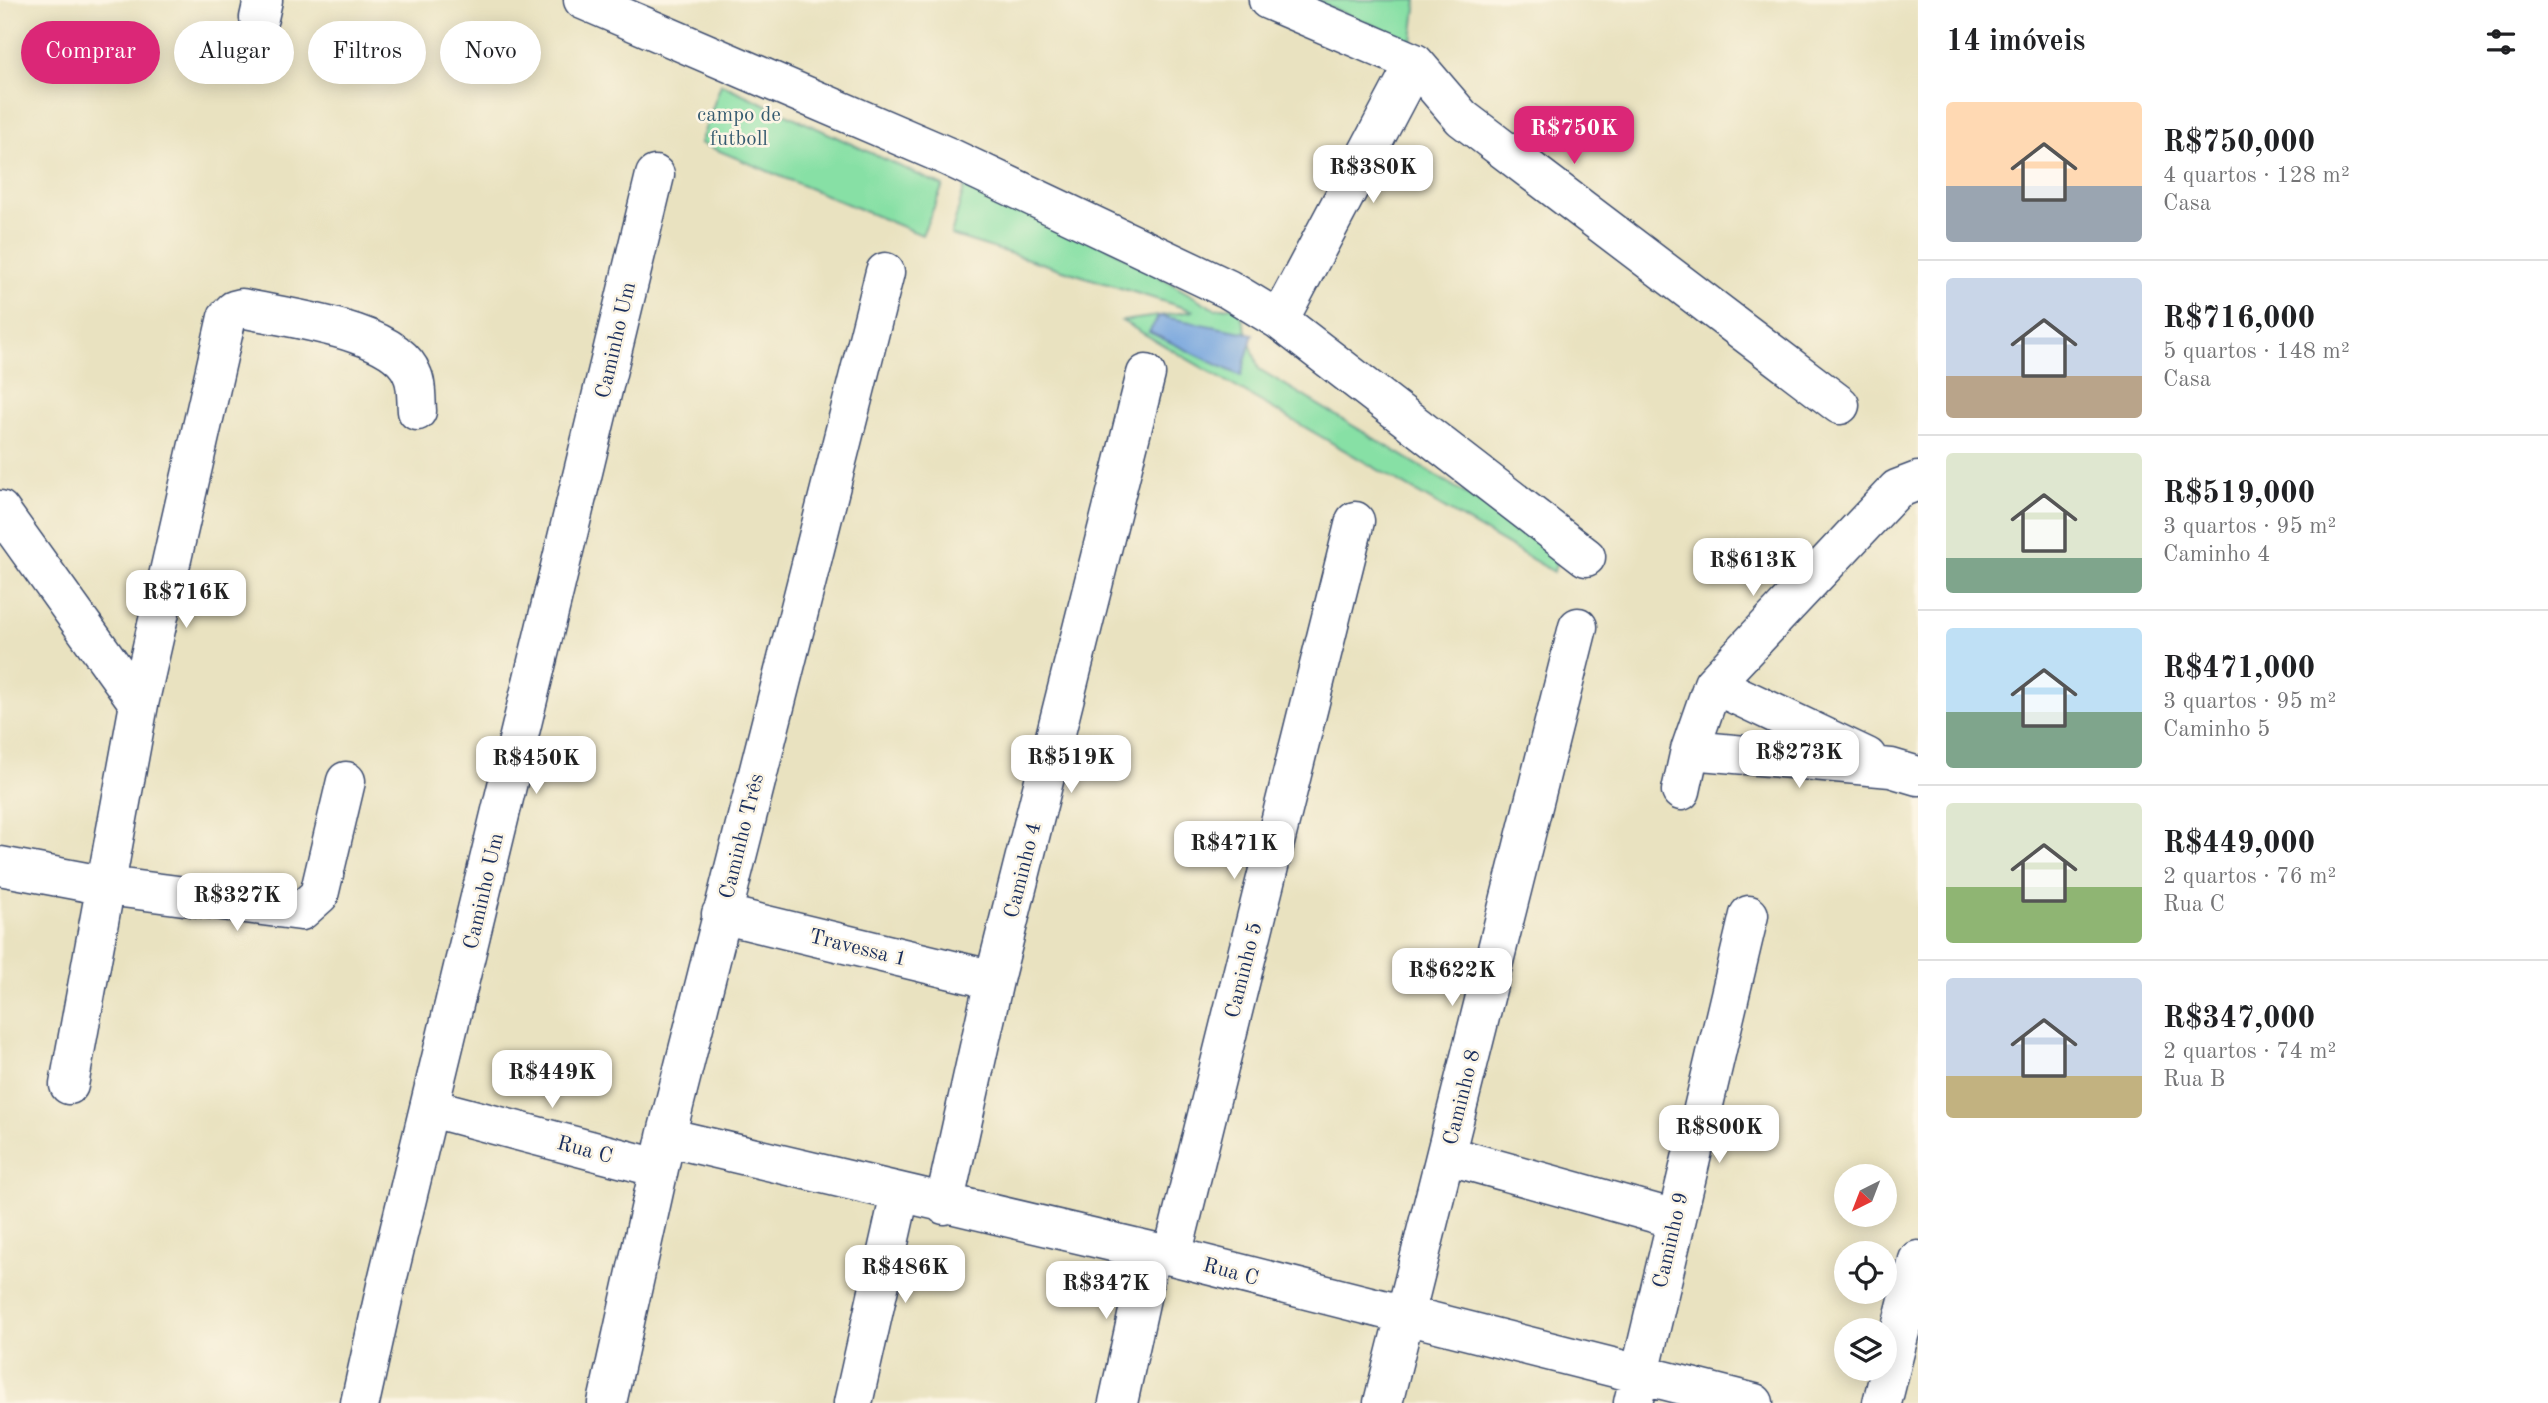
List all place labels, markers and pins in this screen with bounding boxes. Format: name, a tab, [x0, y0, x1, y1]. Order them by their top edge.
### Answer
pin: R$750K	[1517, 106, 1631, 166]
pin: R$380K	[1316, 146, 1430, 205]
pin: R$613K	[1696, 538, 1810, 598]
pin: R$716K	[129, 570, 243, 630]
pin: R$273K	[1742, 730, 1856, 790]
pin: R$450K	[479, 736, 593, 796]
pin: R$519K	[1014, 736, 1128, 795]
pin: R$471K	[1177, 822, 1291, 881]
pin: R$327K	[180, 874, 294, 933]
pin: R$622K	[1395, 948, 1509, 1008]
pin: R$449K	[495, 1050, 609, 1110]
pin: R$800K	[1662, 1106, 1776, 1165]
pin: R$486K	[848, 1246, 962, 1305]
pin: R$347K	[1049, 1262, 1163, 1321]

